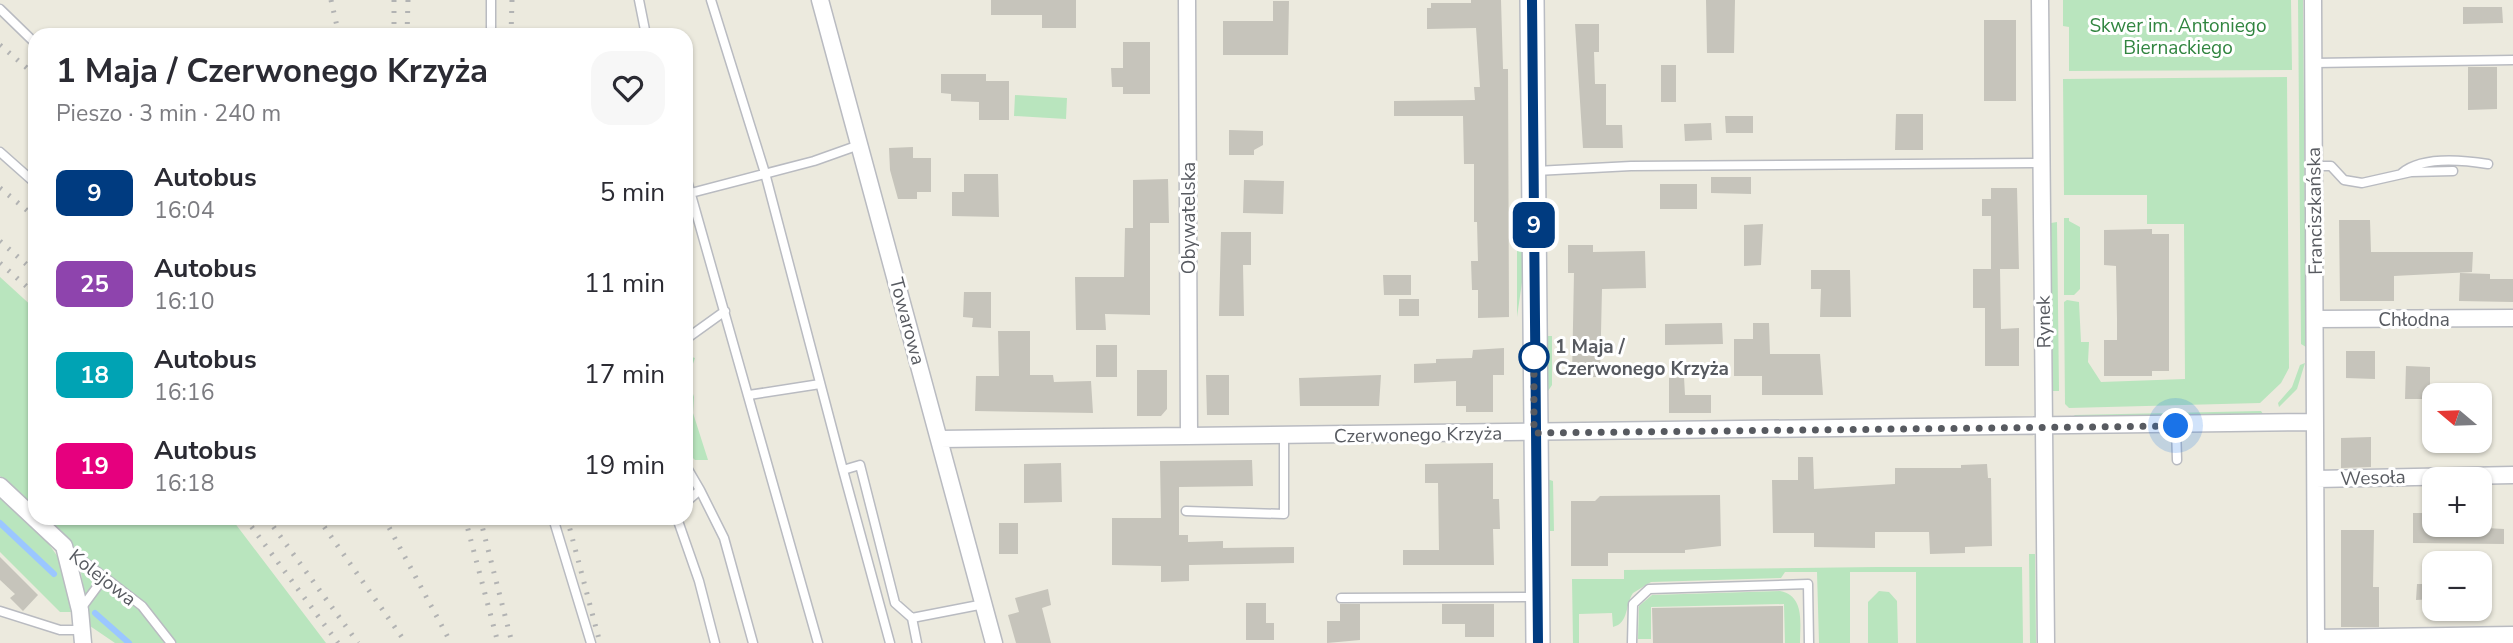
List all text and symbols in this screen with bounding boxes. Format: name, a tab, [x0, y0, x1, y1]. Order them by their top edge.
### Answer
park label: Skwer im. Antoniego Biernackiego	[2089, 13, 2267, 61]
text: 1 Maja / Czerwonego Krzyża	[56, 49, 488, 94]
button: heart	[591, 51, 665, 125]
text: Pieszo · 3 min · 240 m	[56, 98, 281, 129]
street label: Franciszkańska	[2301, 147, 2329, 275]
text: Autobus	[154, 160, 257, 195]
street label: Obywatelska	[1176, 162, 1202, 274]
text: 5 min	[600, 175, 665, 210]
text: 9	[87, 177, 102, 209]
text: 16:04	[154, 195, 214, 226]
line badge: 9	[1511, 202, 1557, 248]
text: 9	[1527, 209, 1541, 241]
text: Autobus	[154, 251, 257, 286]
text: 11 min	[584, 266, 665, 301]
text: 25	[80, 268, 109, 300]
street label: Towarowa	[883, 275, 931, 368]
text: 16:10	[154, 286, 214, 317]
street label: Rynek	[2031, 295, 2057, 349]
street label: Chłodna	[2378, 307, 2450, 333]
place label: 1 Maja / Czerwonego Krzyża	[1555, 334, 1729, 382]
text: Autobus	[154, 342, 257, 377]
marker: 1 Maja / Czerwonego Krzyża	[1519, 342, 1549, 372]
text: 17 min	[584, 357, 665, 392]
text: 18	[80, 359, 109, 391]
text: 16:16	[154, 377, 214, 408]
north arrow	[2422, 383, 2492, 453]
map controls	[2422, 383, 2492, 621]
your location	[2158, 408, 2193, 443]
street label: Czerwonego Krzyża	[1334, 421, 1502, 449]
text: Autobus	[154, 433, 257, 468]
text: 19 min	[584, 448, 665, 483]
text: 19	[80, 450, 109, 482]
street label: Wesoła	[2340, 464, 2406, 492]
button: +	[2422, 467, 2492, 537]
text: 16:18	[154, 468, 214, 499]
street label: Kolejowa	[63, 543, 141, 612]
button: −	[2422, 551, 2492, 621]

